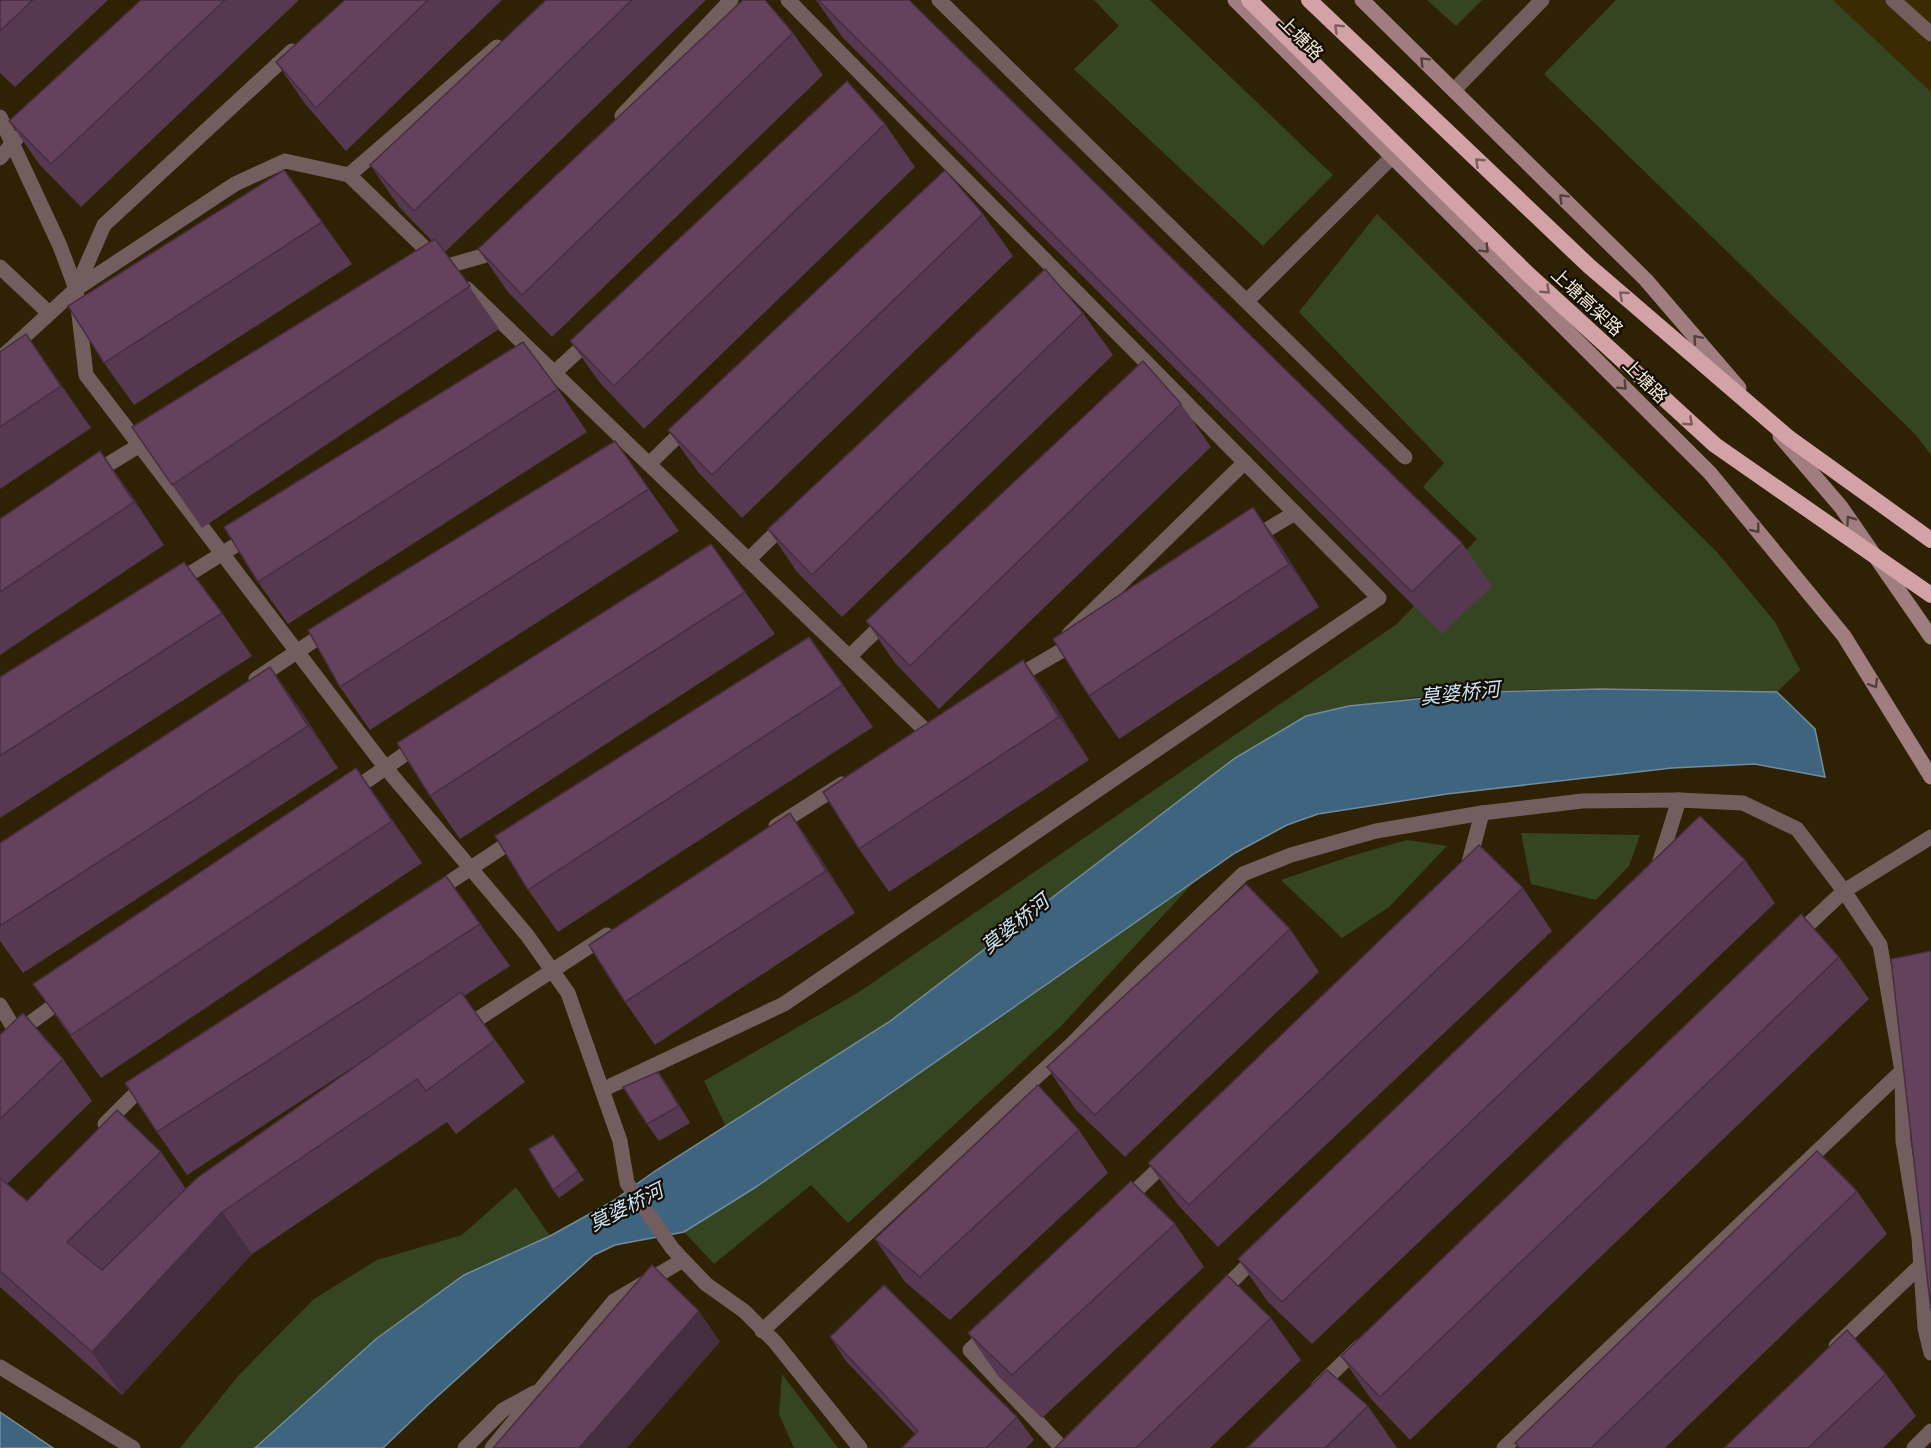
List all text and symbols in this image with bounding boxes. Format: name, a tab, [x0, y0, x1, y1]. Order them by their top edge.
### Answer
street label: 上塘路	[1274, 10, 1329, 65]
one-way arrow	[1334, 25, 1345, 36]
one-way arrow	[1421, 57, 1431, 68]
one-way arrow	[1476, 159, 1487, 170]
one-way arrow	[1559, 194, 1570, 204]
one-way arrow	[1477, 241, 1488, 252]
street label: 上塘高架路	[1547, 263, 1628, 341]
one-way arrow	[1539, 283, 1550, 294]
one-way arrow	[1619, 291, 1630, 302]
one-way arrow	[1693, 335, 1704, 346]
street label: 上塘路	[1618, 353, 1673, 408]
one-way arrow	[1616, 379, 1627, 390]
one-way arrow	[1683, 415, 1693, 426]
one-way arrow	[1846, 516, 1857, 527]
one-way arrow	[1749, 522, 1760, 533]
water label: 莫婆桥河	[1419, 675, 1505, 710]
one-way arrow	[1866, 678, 1878, 688]
water label: 莫婆桥河	[976, 886, 1057, 959]
water label: 莫婆桥河	[584, 1175, 671, 1237]

